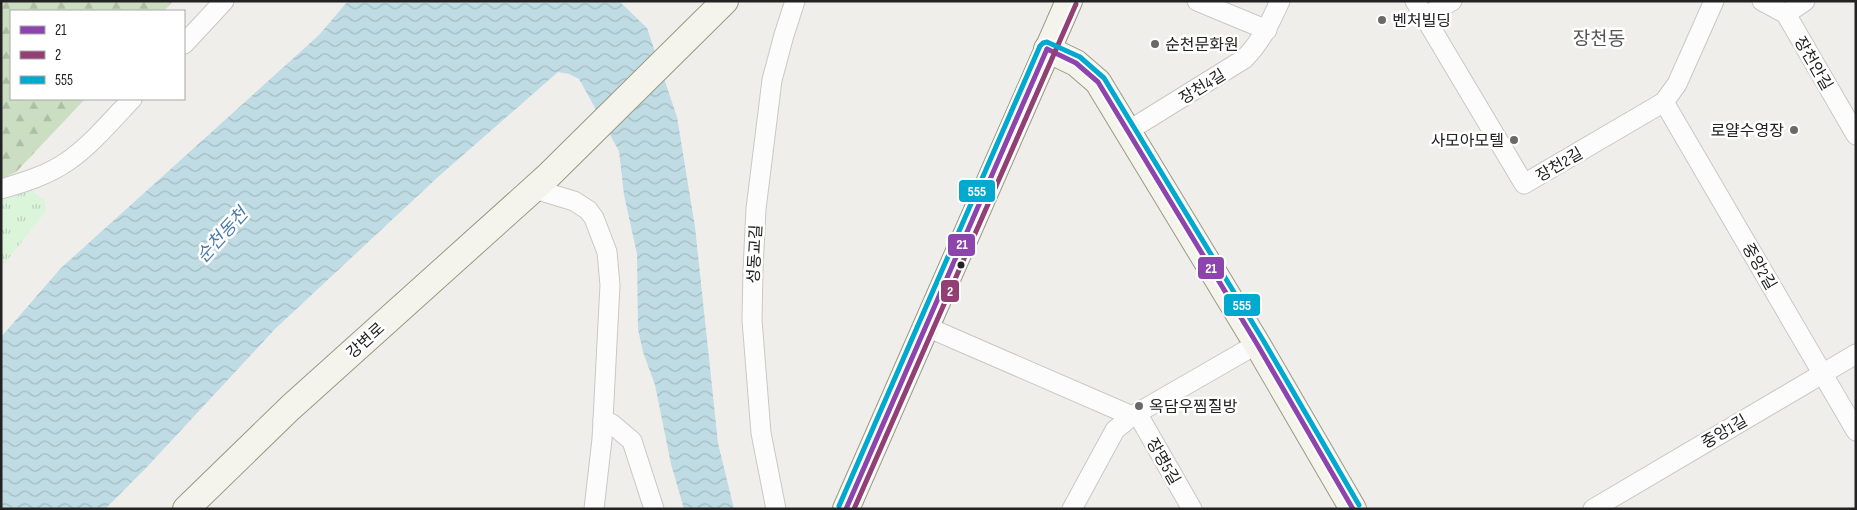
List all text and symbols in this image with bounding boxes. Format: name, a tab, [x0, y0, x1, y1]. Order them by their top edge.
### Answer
legend	[10, 10, 185, 100]
place label: 벤처빌딩	[1392, 12, 1451, 31]
marker: 벤처빌딩	[1376, 14, 1388, 26]
text: 21	[55, 21, 67, 40]
district label: 장천동	[1573, 28, 1625, 51]
street label: 장천안길	[1790, 33, 1836, 94]
place label: 순천문화원	[1165, 36, 1239, 55]
marker: 순천문화원	[1149, 38, 1161, 50]
text: 2	[55, 46, 61, 65]
street label: 장천4길	[1176, 66, 1229, 109]
text: 555	[55, 71, 73, 90]
place label: 로얄수영장	[1710, 122, 1784, 141]
marker: 로얄수영장	[1788, 124, 1800, 136]
place label: 사모아모텔	[1430, 132, 1504, 151]
marker: 사모아모텔	[1508, 134, 1520, 146]
street label: 장천2길	[1533, 144, 1586, 186]
line badge: 555	[958, 179, 996, 203]
text: 555	[968, 183, 986, 200]
water label: 순천동천	[192, 202, 254, 267]
street label: 성동교길	[744, 224, 767, 284]
line badge: 21	[947, 233, 976, 257]
text: 21	[956, 236, 968, 253]
street label: 중앙2길	[1738, 240, 1780, 293]
line badge: 21	[1197, 256, 1225, 280]
unlabelled marker	[956, 260, 966, 270]
text: 21	[1205, 260, 1217, 277]
line badge: 2	[940, 279, 960, 303]
text: 2	[947, 283, 953, 300]
line badge: 555	[1223, 293, 1261, 317]
text: 555	[1233, 297, 1251, 314]
street label: 강변로	[343, 319, 389, 363]
place label: 옥담우찜질방	[1149, 398, 1238, 417]
marker: 옥담우찜질방	[1133, 400, 1145, 412]
street label: 중앙1길	[1698, 412, 1751, 453]
street label: 장명5길	[1142, 435, 1184, 488]

